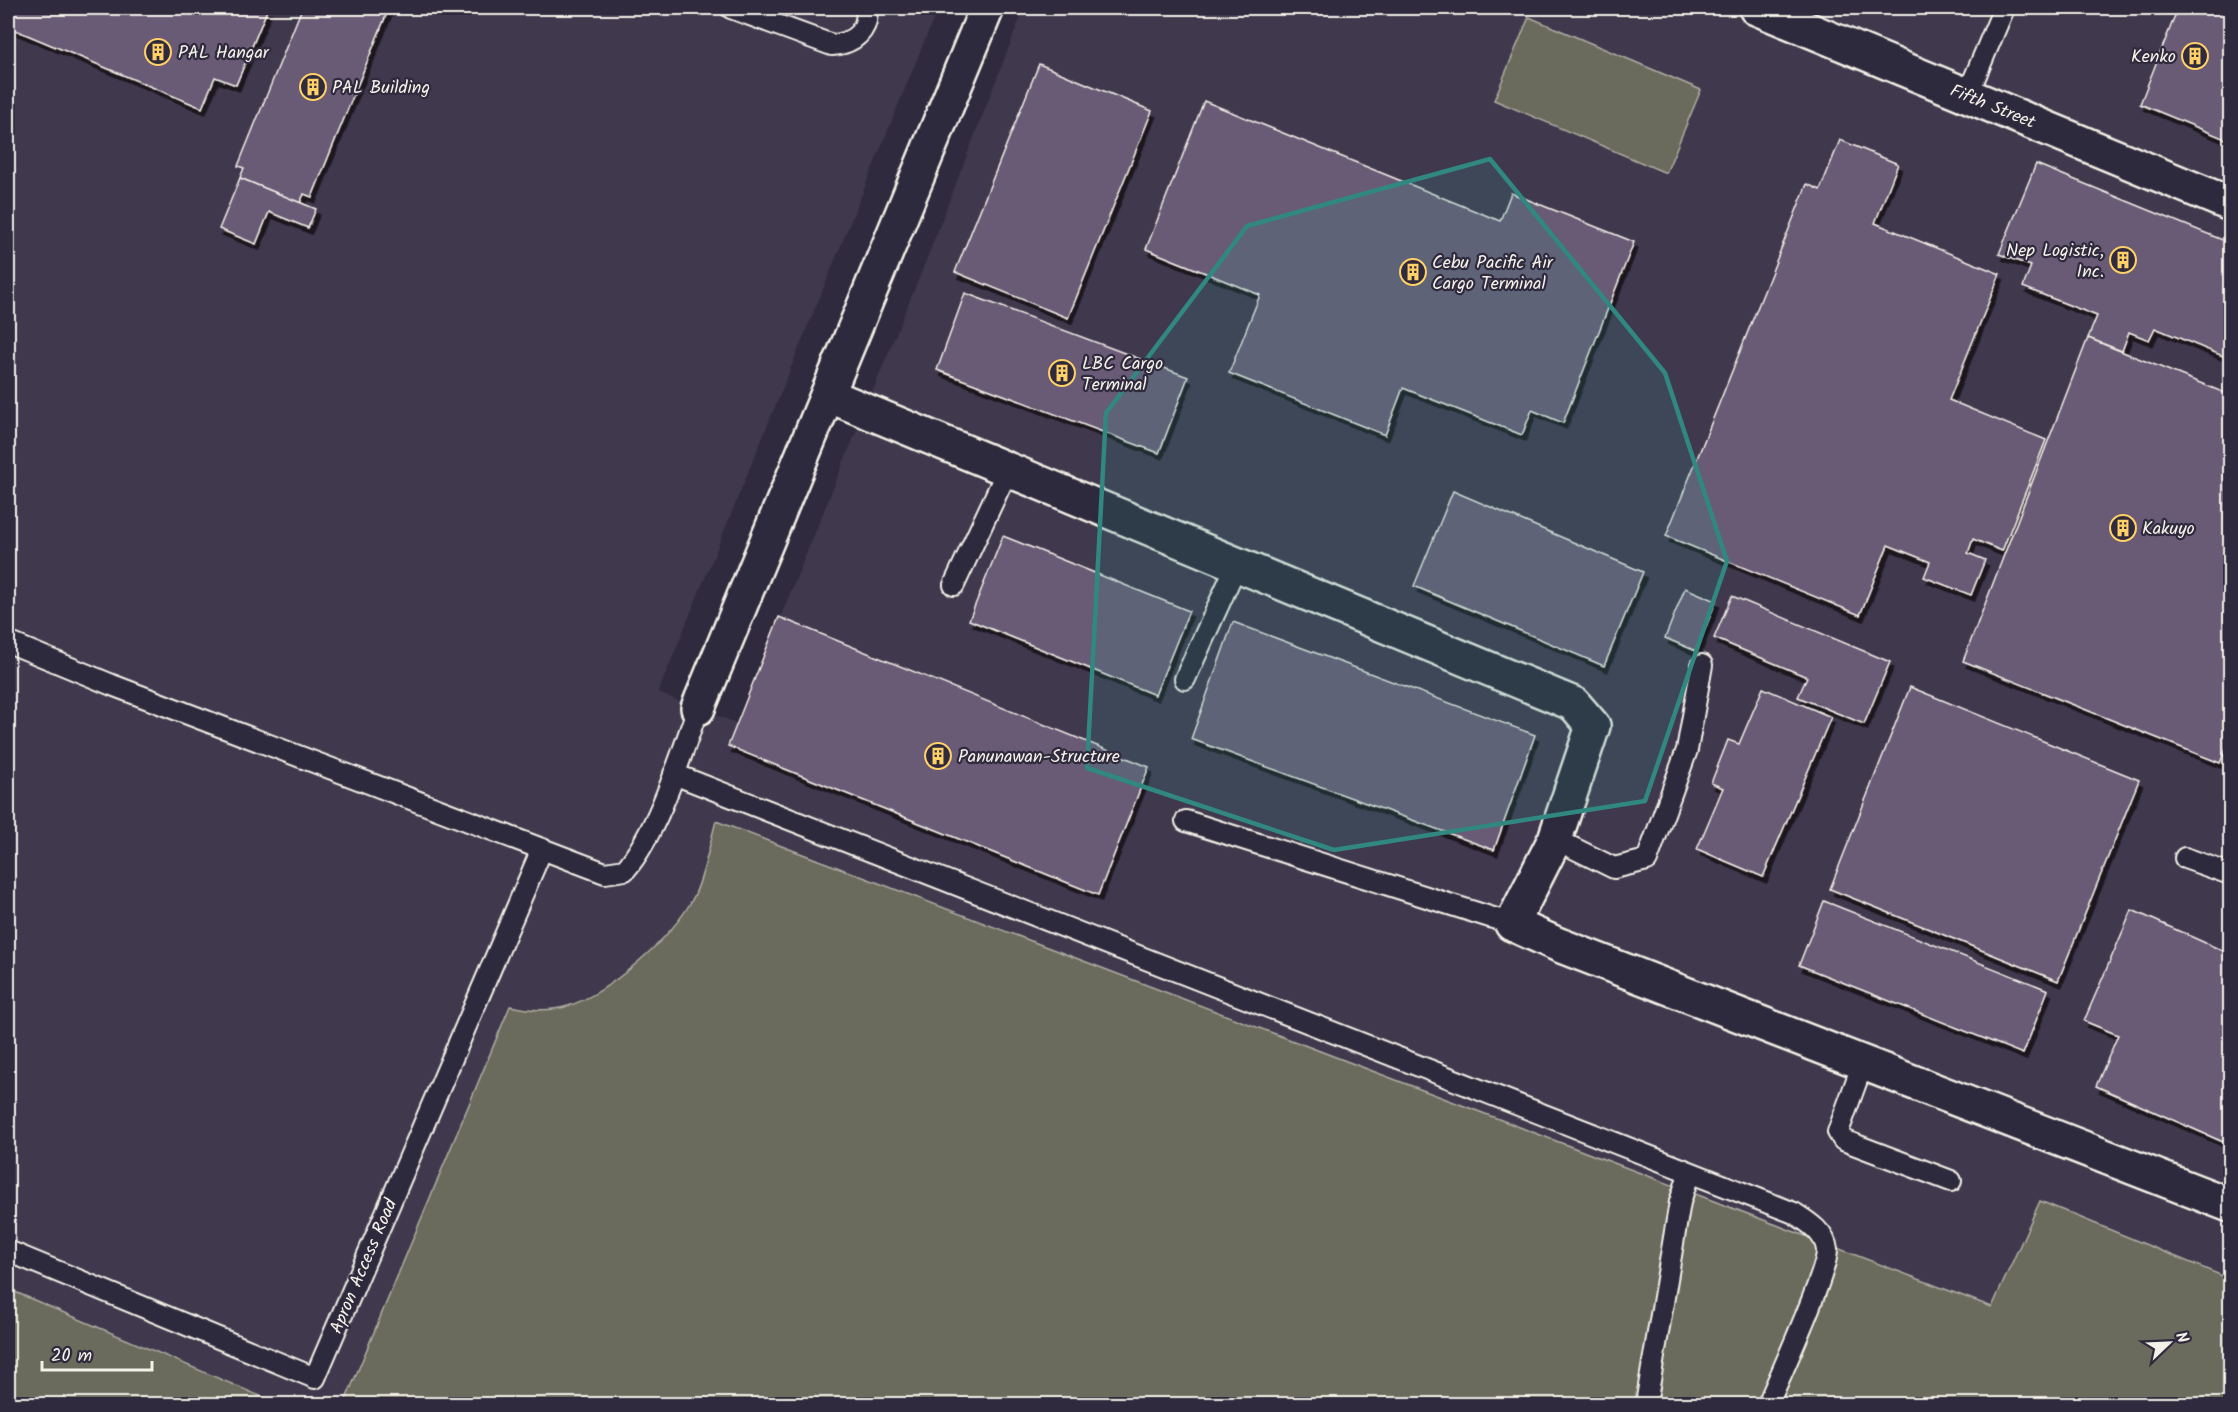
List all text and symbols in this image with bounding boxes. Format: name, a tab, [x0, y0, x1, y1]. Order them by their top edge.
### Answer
building icon: PAL Hangar	[143, 37, 173, 67]
place label: PAL Hangar	[178, 39, 270, 68]
building icon: Kenko	[2180, 41, 2210, 71]
place label: Kenko	[2131, 43, 2176, 72]
building icon: PAL Building	[298, 72, 328, 102]
place label: PAL Building	[332, 74, 430, 103]
street label: Fifth Street	[1945, 77, 2041, 138]
place label: Nep Logistic, Inc.	[2006, 237, 2104, 287]
building icon: Nep Logistic, Inc.	[2108, 245, 2138, 275]
place label: Cebu Pacific Air Cargo Terminal	[1432, 249, 1554, 299]
building icon: Cebu Pacific Air Cargo Terminal	[1398, 257, 1428, 287]
place label: LBC Cargo Terminal	[1082, 350, 1163, 400]
building icon: LBC Cargo Terminal	[1047, 358, 1077, 388]
building icon: Kakuyo	[2108, 513, 2138, 543]
place label: Kakuyo	[2142, 515, 2195, 544]
building icon: Panunawan-Structure	[923, 741, 953, 771]
place label: Panunawan-Structure	[958, 743, 1120, 772]
street label: Apron Access Road	[323, 1194, 406, 1339]
north arrow	[2139, 1313, 2199, 1373]
text: N	[2168, 1328, 2195, 1347]
scale bar	[42, 1334, 152, 1372]
text: 20 m	[51, 1342, 92, 1371]

